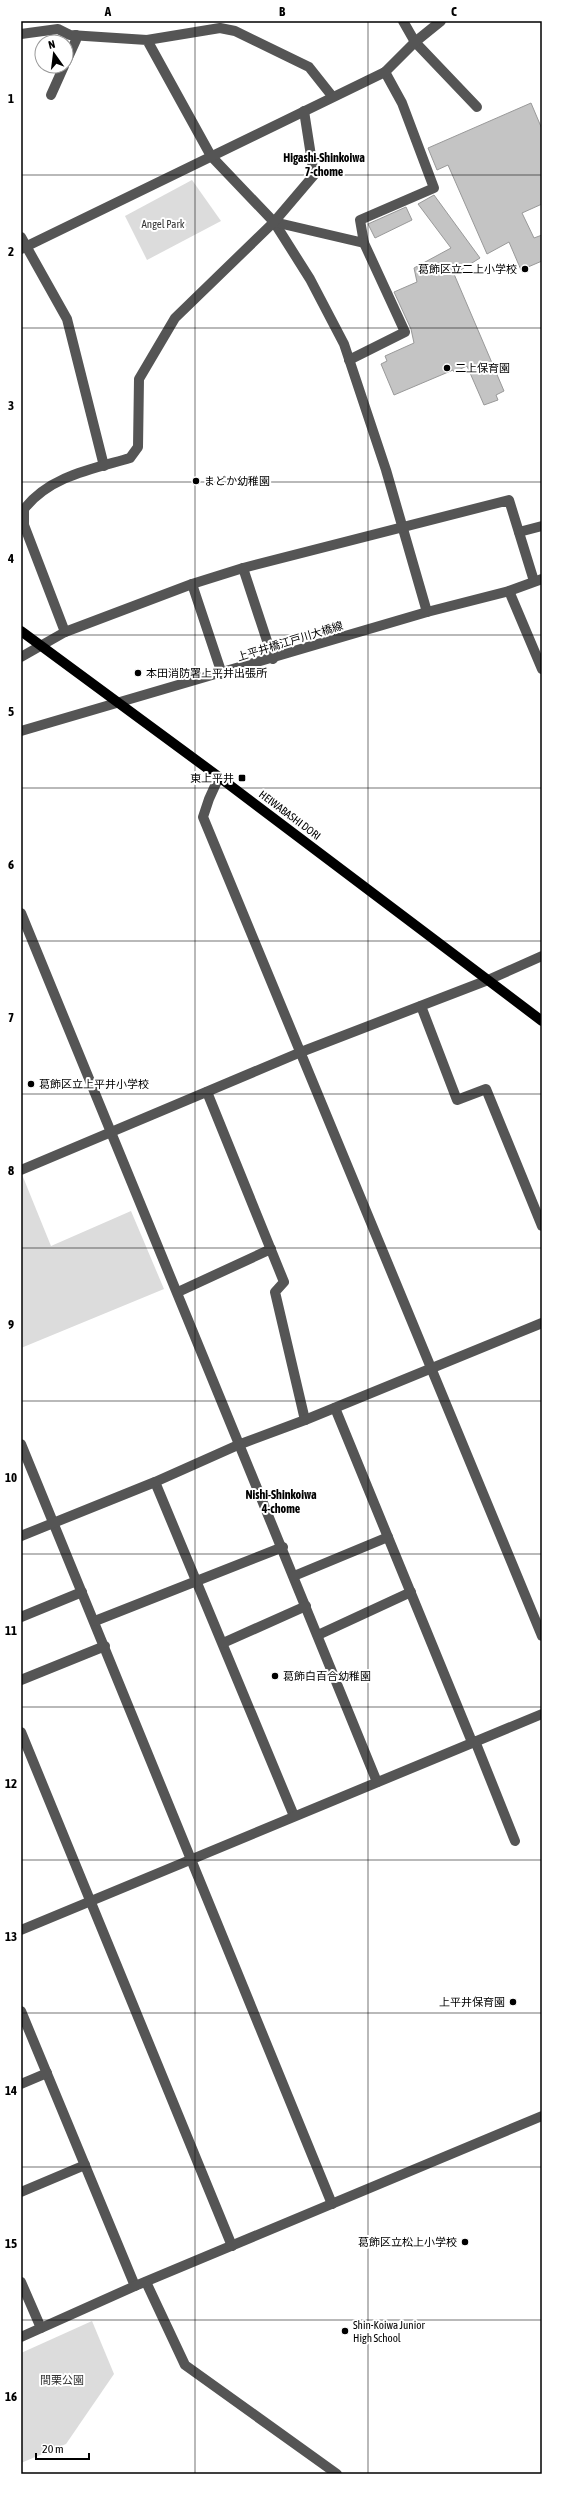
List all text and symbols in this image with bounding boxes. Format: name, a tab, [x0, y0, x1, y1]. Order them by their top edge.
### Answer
text: A	[104, 4, 112, 19]
text: B	[279, 4, 286, 19]
text: C	[451, 4, 457, 19]
north arrow	[34, 34, 74, 74]
text: N	[47, 38, 56, 51]
text: 1	[8, 91, 14, 106]
district label: Higashi-Shinkoiwa 7-chome	[283, 151, 365, 179]
park label: Angel Park	[141, 218, 185, 230]
text: 2	[8, 244, 14, 259]
place label: 葛飾区立二上小学校	[418, 263, 517, 275]
marker: 葛飾区立二上小学校	[520, 264, 530, 274]
place label: 二上保育園	[455, 362, 510, 374]
marker: 二上保育園	[442, 363, 452, 373]
text: 3	[8, 398, 14, 413]
place label: まどか幼稚園	[204, 475, 270, 487]
marker: まどか幼稚園	[191, 476, 201, 486]
text: 4	[7, 551, 14, 566]
street label: 上平井橋江戸川大橋線	[236, 619, 344, 663]
place label: 本田消防署上平井出張所	[146, 667, 268, 679]
marker: 本田消防署上平井出張所	[133, 668, 143, 678]
text: 5	[8, 704, 14, 719]
place label: 東上平井	[190, 772, 234, 784]
marker: 東上平井	[237, 773, 247, 783]
street label: HEIWABASHI DORI	[257, 788, 323, 842]
text: 6	[8, 857, 14, 872]
text: 7	[8, 1010, 14, 1025]
place label: 葛飾区立上平井小学校	[39, 1078, 149, 1090]
marker: 葛飾区立上平井小学校	[26, 1079, 36, 1089]
text: 8	[8, 1163, 14, 1178]
text: 9	[8, 1317, 14, 1332]
text: 10	[5, 1470, 17, 1485]
district label: Nishi-Shinkoiwa 4-chome	[245, 1488, 317, 1516]
text: 11	[5, 1623, 17, 1638]
place label: 葛飾白百合幼稚園	[283, 1670, 371, 1682]
marker: 葛飾白百合幼稚園	[270, 1671, 280, 1681]
text: 12	[5, 1776, 17, 1791]
text: 13	[5, 1929, 17, 1944]
place label: 上平井保育園	[439, 1996, 505, 2008]
marker: 上平井保育園	[508, 1997, 518, 2007]
text: 14	[5, 2083, 17, 2098]
text: 15	[5, 2236, 17, 2251]
place label: 葛飾区立松上小学校	[358, 2236, 457, 2248]
marker: 葛飾区立松上小学校	[460, 2237, 470, 2247]
place label: Shin-Koiwa Junior High School	[353, 2319, 425, 2344]
marker: Shin-Koiwa Junior High School	[340, 2326, 350, 2336]
park label: 間栗公園	[40, 2374, 84, 2386]
text: 16	[5, 2389, 17, 2404]
scale bar	[36, 2435, 89, 2461]
text: 20 m	[42, 2442, 64, 2456]

